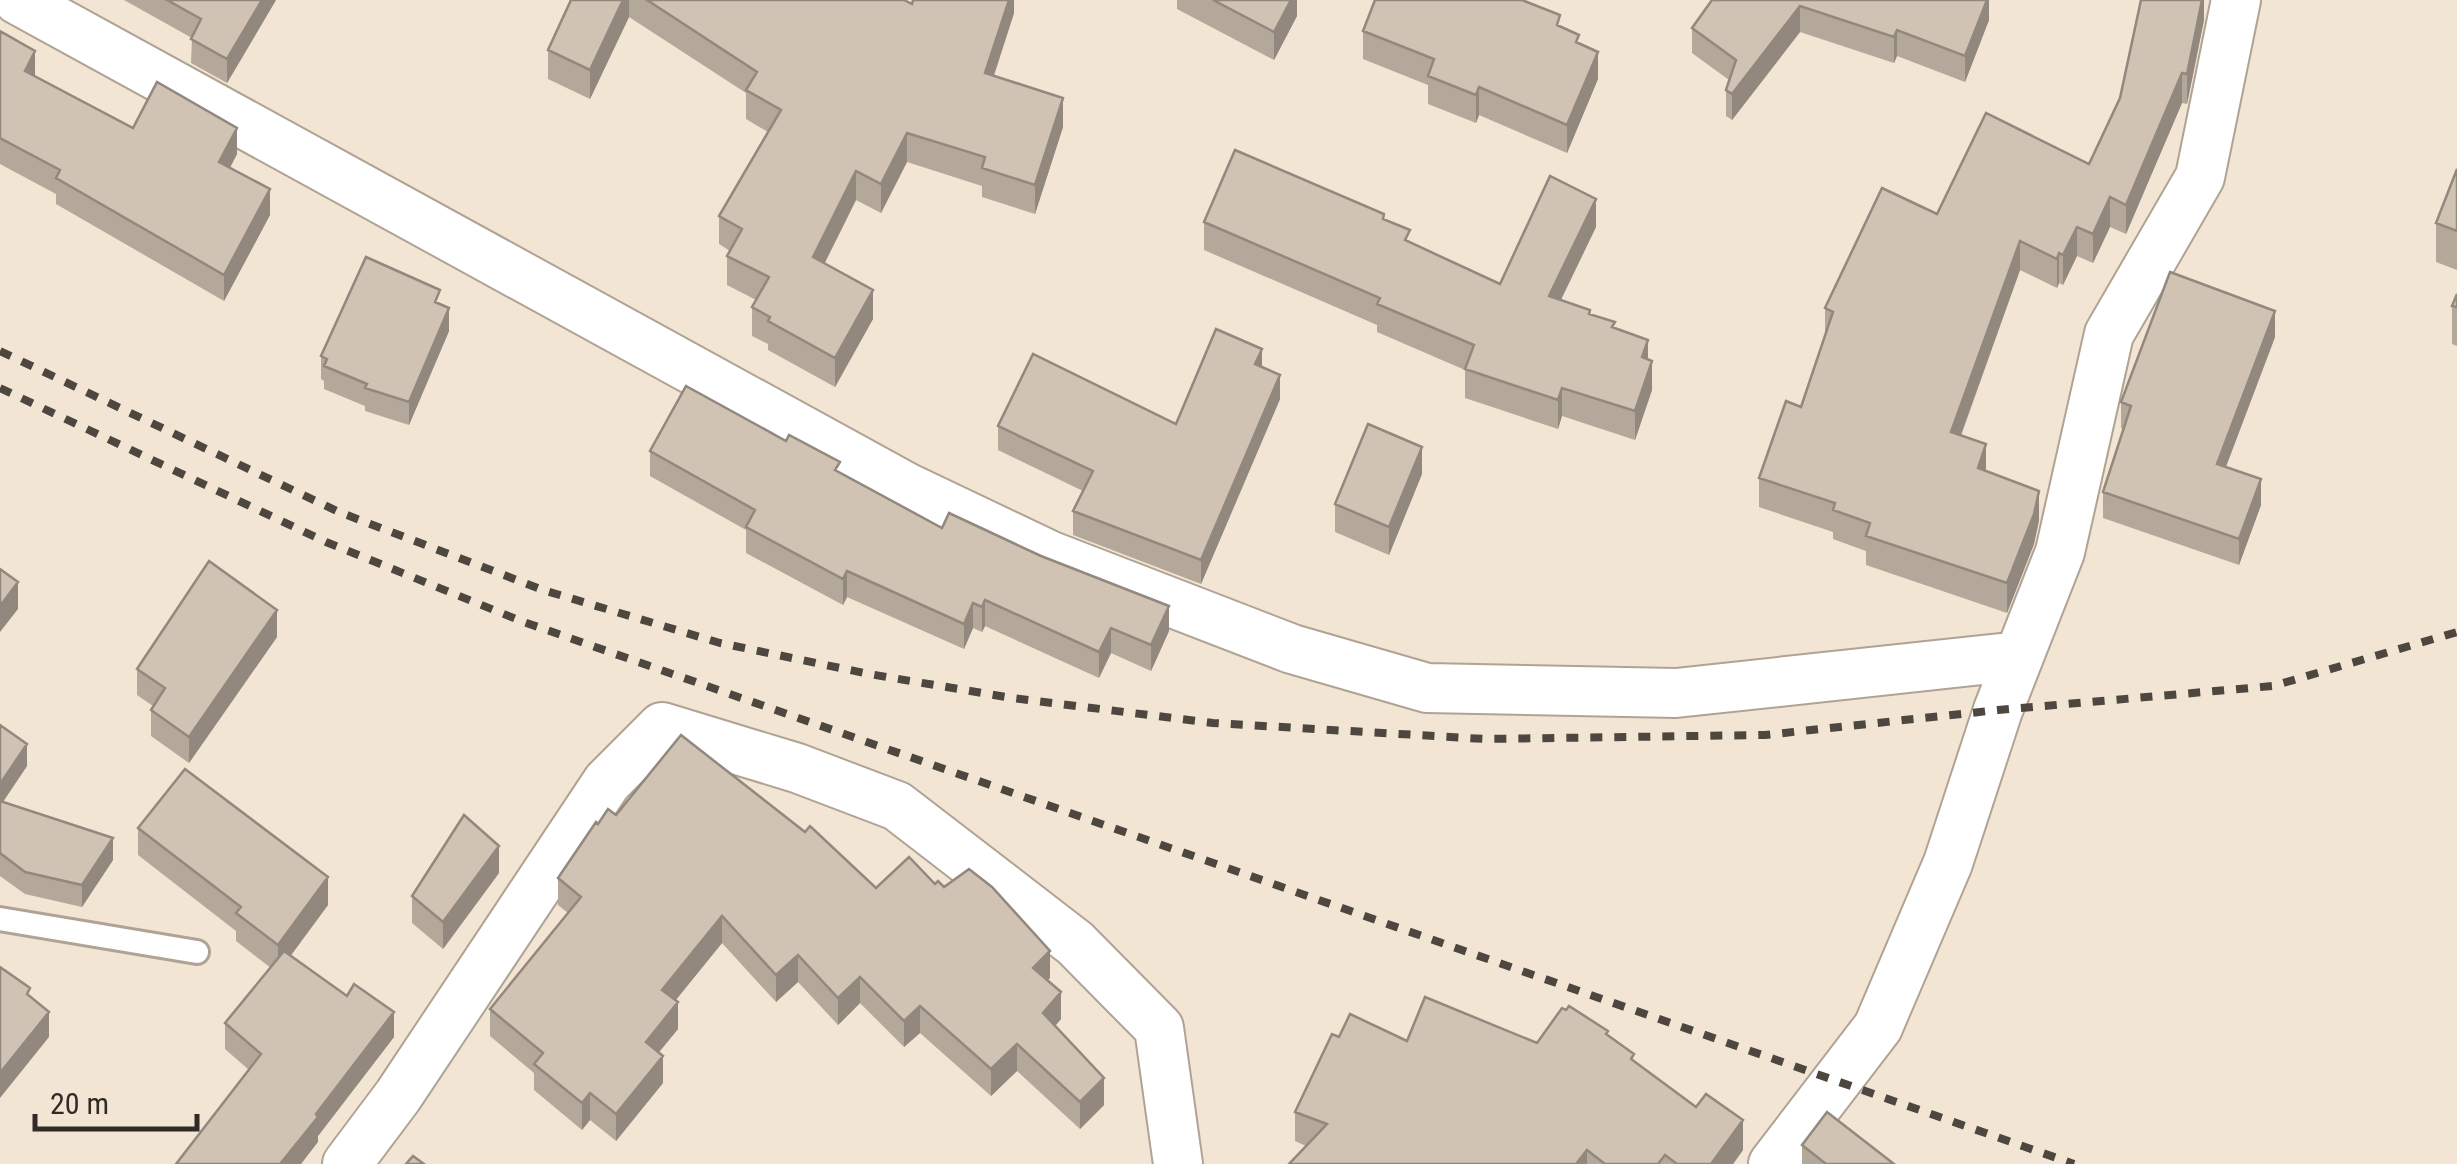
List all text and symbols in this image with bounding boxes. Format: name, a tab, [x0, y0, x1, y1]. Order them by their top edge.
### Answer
scale bar	[35, 1069, 198, 1131]
text: 20 m	[50, 1086, 109, 1121]

